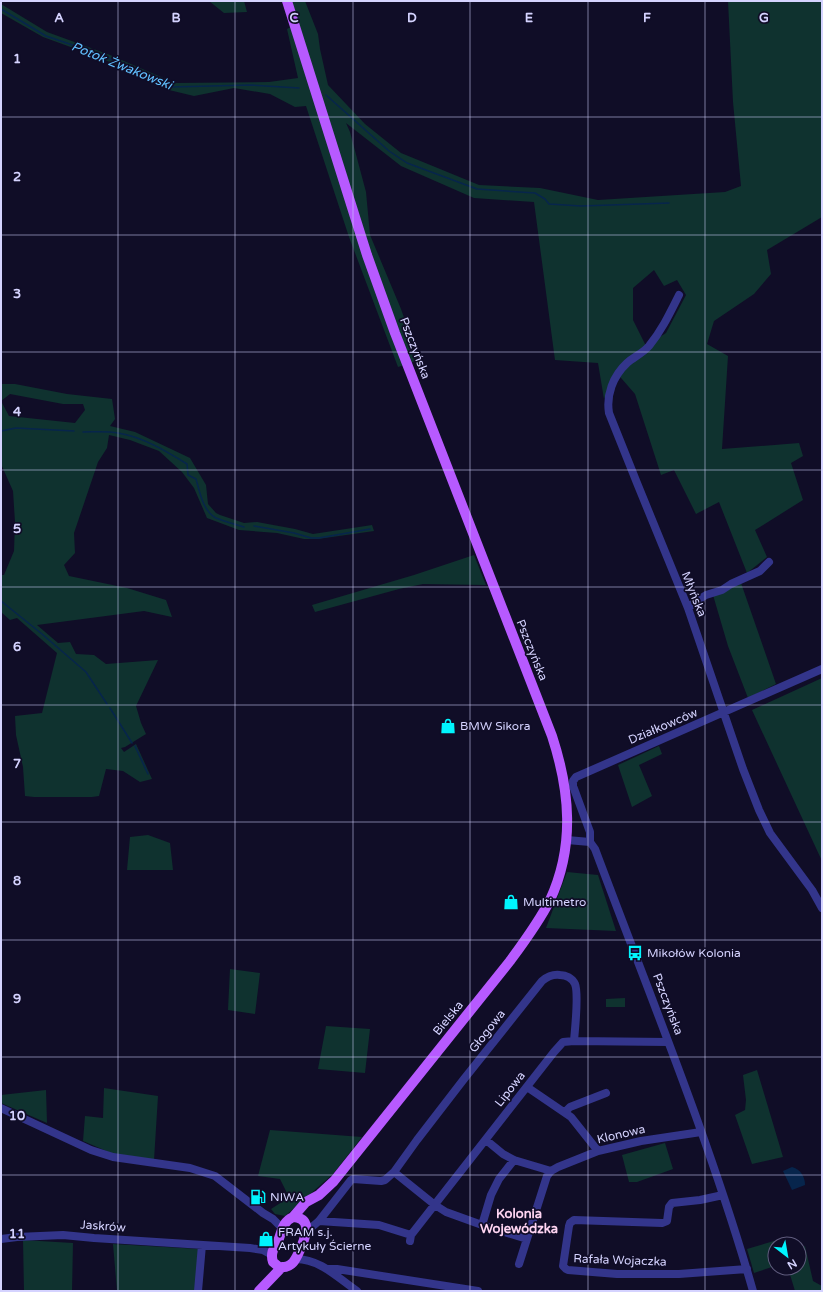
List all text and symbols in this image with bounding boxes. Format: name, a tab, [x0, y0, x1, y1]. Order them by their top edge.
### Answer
text: A	[54, 10, 64, 26]
text: B	[171, 10, 181, 26]
text: C	[289, 10, 299, 26]
text: D	[407, 10, 417, 26]
text: E	[525, 10, 533, 26]
text: F	[643, 10, 651, 26]
text: G	[759, 10, 769, 26]
water label: Potok Żwakowski	[69, 38, 176, 94]
text: 1	[13, 51, 21, 67]
text: 2	[13, 169, 21, 185]
text: 3	[13, 286, 21, 302]
street label: Pszczyńska	[397, 315, 433, 381]
text: 4	[13, 404, 22, 420]
text: 5	[13, 521, 21, 537]
street label: Młyńska	[679, 569, 709, 619]
street label: Pszczyńska	[513, 617, 551, 683]
text: 6	[13, 639, 21, 655]
street label: Działkowców	[626, 705, 700, 747]
shop icon: BMW Sikora	[439, 717, 457, 735]
place label: BMW Sikora	[460, 719, 531, 733]
text: 7	[13, 756, 21, 772]
text: 8	[13, 873, 21, 889]
shop icon: Multimetro	[502, 893, 520, 911]
place label: Multimetro	[523, 895, 586, 909]
bus stop icon: Mikołów Kolonia	[626, 944, 644, 962]
place label: Mikołów Kolonia	[647, 946, 741, 960]
street label: Pszczyńska	[650, 971, 686, 1037]
text: 9	[13, 991, 21, 1007]
street label: Bielska	[430, 998, 466, 1038]
street label: Głogowa	[466, 1007, 508, 1055]
street label: Lipowa	[492, 1069, 528, 1109]
text: 10	[9, 1108, 25, 1124]
street label: Klonowa	[596, 1122, 646, 1146]
fuel station icon: NIWA	[249, 1188, 267, 1206]
place label: NIWA	[270, 1190, 304, 1204]
district label: Kolonia Wojewódzka	[480, 1206, 558, 1237]
street label: Jaskrów	[80, 1217, 127, 1235]
place label: FRAM s.j. Artykuły Ścierne	[278, 1225, 371, 1253]
text: 11	[9, 1226, 25, 1242]
shop icon: FRAM s.j. Artykuły Ścierne	[257, 1230, 275, 1248]
north arrow	[767, 1236, 807, 1276]
street label: Rafała Wojaczka	[573, 1251, 667, 1269]
text: N	[785, 1256, 799, 1272]

